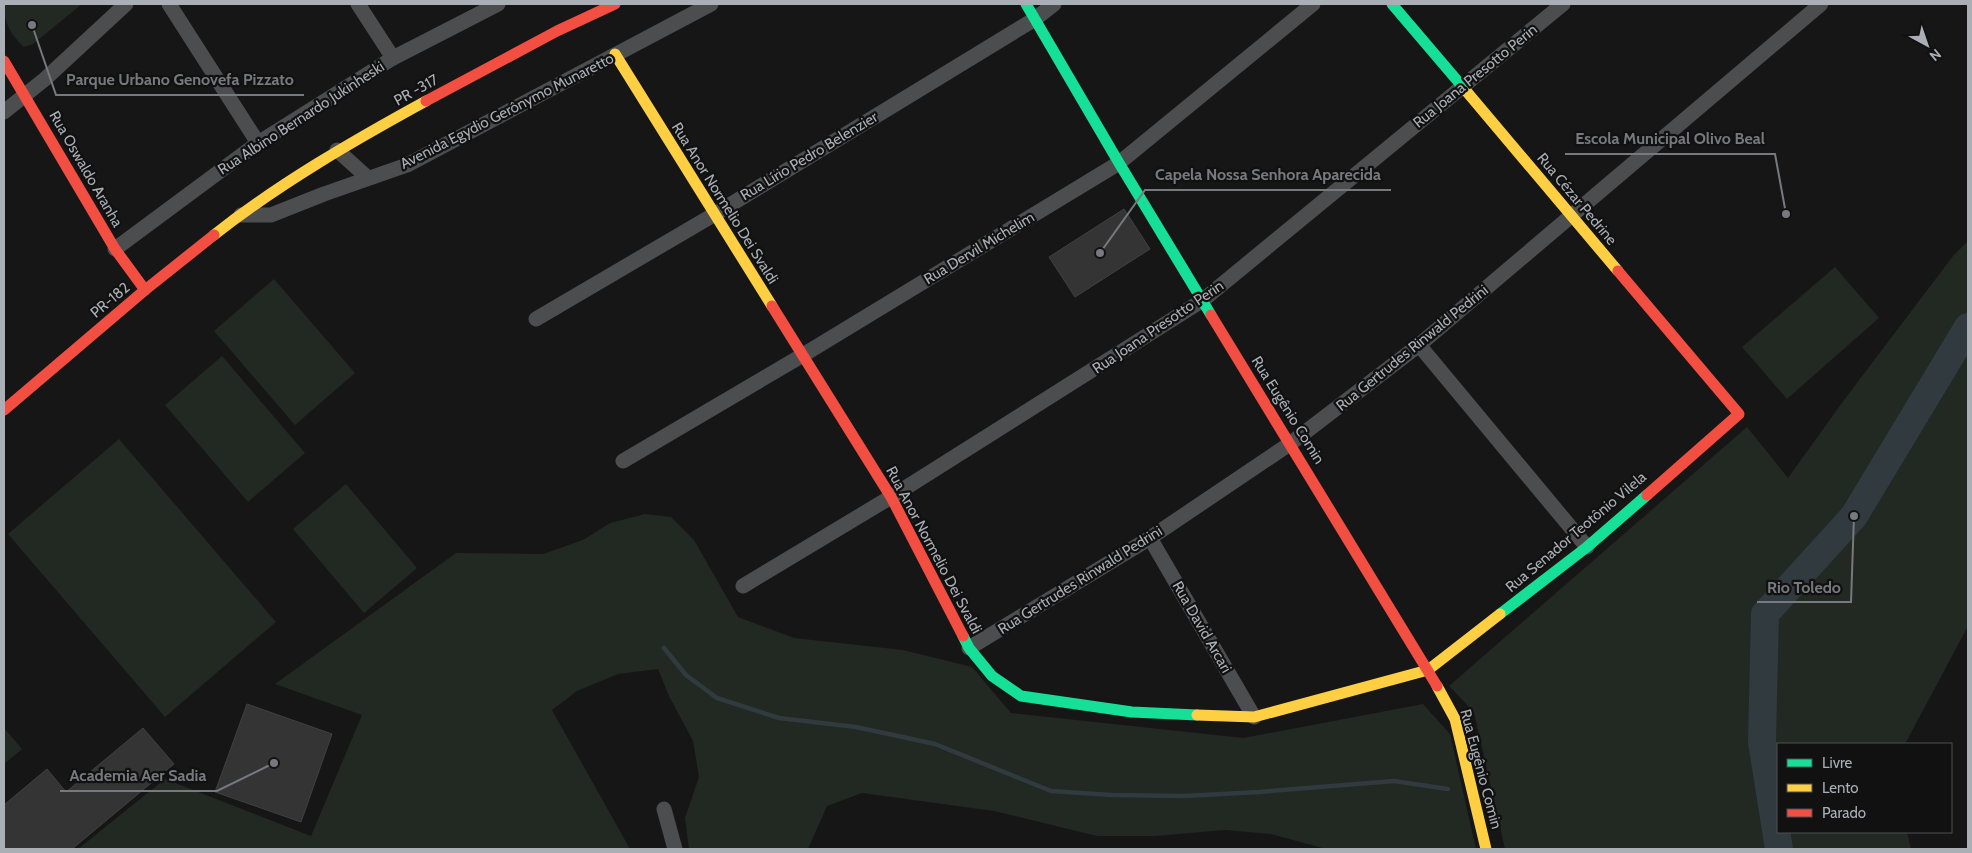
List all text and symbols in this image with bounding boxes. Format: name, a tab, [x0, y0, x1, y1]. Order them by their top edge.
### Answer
street label: Rua Joana Presotto Perin	[1409, 20, 1541, 132]
north arrow	[1902, 20, 1952, 70]
text: N	[1926, 45, 1945, 65]
street label: Avenida Egydio Gerônymo Munaretto	[397, 49, 617, 173]
street label: Rua Albino Bernardo Jukinheski	[214, 57, 388, 179]
callout: Parque Urbano Genovefa Pizzato	[56, 64, 304, 95]
text: Parque Urbano Genovefa Pizzato	[66, 70, 294, 89]
street label: PR -317	[391, 70, 442, 109]
street label: Rua Oswaldo Aranha	[45, 108, 127, 231]
street label: Rua Lírio Pedro Belenzier	[737, 108, 881, 204]
street label: Rua Anor Normelio Dei Svaldi	[668, 119, 782, 287]
callout: Escola Municipal Olivo Beal	[1565, 123, 1775, 154]
text: Escola Municipal Olivo Beal	[1575, 129, 1765, 148]
street label: Rua Cézar Pedrine	[1533, 149, 1621, 249]
callout: Capela Nossa Senhora Aparecida	[1145, 159, 1391, 190]
text: Capela Nossa Senhora Aparecida	[1155, 165, 1381, 184]
street label: Rua Dervil Michelim	[920, 208, 1038, 288]
street label: Rua Joana Presotto Perin	[1089, 276, 1227, 378]
street label: PR-182	[87, 278, 133, 322]
street label: Rua Gertrudes Rinwald Pedrini	[1332, 281, 1492, 415]
street label: Rua Eugênio Comin	[1248, 353, 1328, 467]
street label: Rua Anor Normelio Dei Svaldi	[882, 463, 986, 637]
street label: Rua Senador Teotônio Vilela	[1502, 467, 1651, 596]
street label: Rua Gertrudes Rinwald Pedrini	[994, 522, 1166, 638]
callout: Rio Toledo	[1757, 571, 1851, 602]
street label: Rua David Arcari	[1168, 578, 1236, 676]
text: Rio Toledo	[1767, 578, 1841, 597]
street label: Rua Eugênio Comin	[1456, 707, 1506, 831]
legend	[1777, 743, 1952, 833]
text: Livre	[1822, 754, 1853, 772]
callout: Academia Aer Sadia	[60, 760, 217, 791]
text: Academia Aer Sadia	[70, 766, 206, 785]
text: Lento	[1822, 779, 1859, 797]
text: Parado	[1822, 804, 1866, 822]

